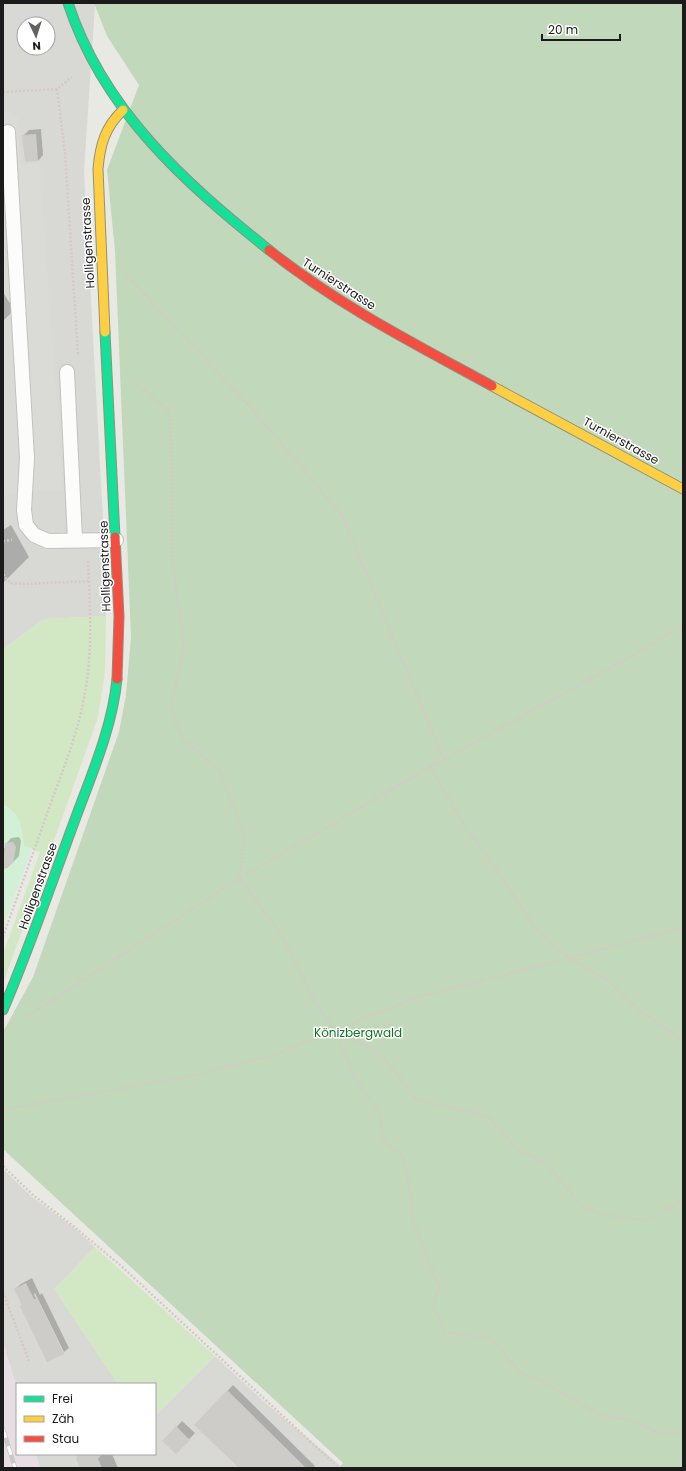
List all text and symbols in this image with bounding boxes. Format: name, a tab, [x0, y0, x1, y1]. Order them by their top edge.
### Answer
north arrow	[16, 16, 56, 56]
scale bar	[542, 16, 620, 42]
text: 20 m	[548, 21, 578, 38]
text: N	[32, 38, 41, 54]
street label: Holligenstrasse	[77, 197, 98, 289]
street label: Turnierstrasse	[299, 253, 379, 314]
street label: Turnierstrasse	[580, 413, 662, 468]
street label: Holligenstrasse	[94, 520, 115, 612]
street label: Holligenstrasse	[14, 840, 61, 932]
park label: Könizbergwald	[314, 1024, 402, 1041]
legend	[16, 1383, 156, 1455]
text: Frei	[52, 1390, 73, 1407]
text: Zäh	[52, 1410, 74, 1427]
text: Stau	[52, 1430, 79, 1447]

